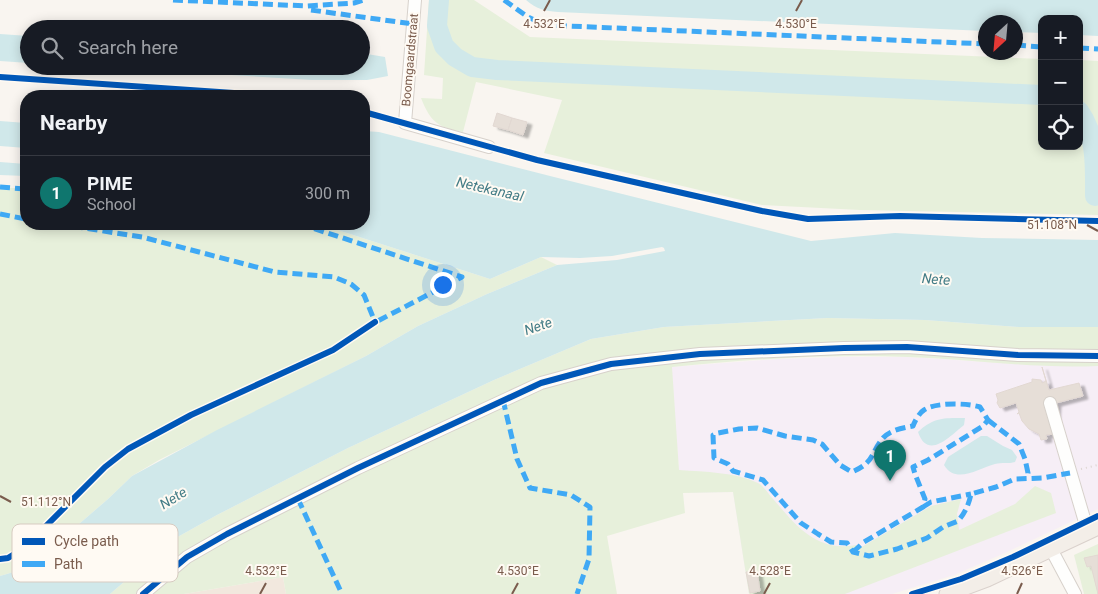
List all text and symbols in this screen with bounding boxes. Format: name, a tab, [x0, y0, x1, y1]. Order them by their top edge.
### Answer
street label: Boomgaardstraat	[399, 13, 421, 107]
north arrow	[978, 15, 1023, 60]
map controls	[1038, 15, 1083, 150]
button: +	[1038, 15, 1083, 60]
text: 4.532°E	[523, 17, 565, 31]
text: 4.530°E	[775, 17, 817, 31]
search box	[20, 20, 370, 75]
icon: search	[38, 34, 66, 62]
text: Search here	[78, 36, 178, 59]
button: −	[1038, 60, 1083, 105]
button: locate	[1038, 105, 1083, 150]
text: Nearby	[40, 111, 107, 135]
text: PIME	[87, 172, 132, 195]
water label: Netekanaal	[455, 174, 526, 205]
text: 1	[51, 184, 61, 203]
text: 300 m	[305, 184, 350, 203]
text: School	[87, 195, 136, 214]
text: 51.108°N	[1027, 218, 1077, 232]
water label: Nete	[921, 270, 951, 288]
your location	[430, 272, 456, 298]
water label: Nete	[522, 314, 554, 338]
pin: 1	[874, 440, 906, 481]
water label: Nete	[157, 484, 189, 512]
text: 51.112°N	[21, 495, 71, 509]
legend	[12, 524, 178, 582]
text: Cycle path	[54, 533, 119, 549]
text: Path	[54, 556, 83, 572]
text: 4.532°E	[245, 564, 287, 578]
text: 4.530°E	[497, 564, 539, 578]
text: 4.528°E	[749, 564, 791, 578]
text: 4.526°E	[1001, 564, 1043, 578]

